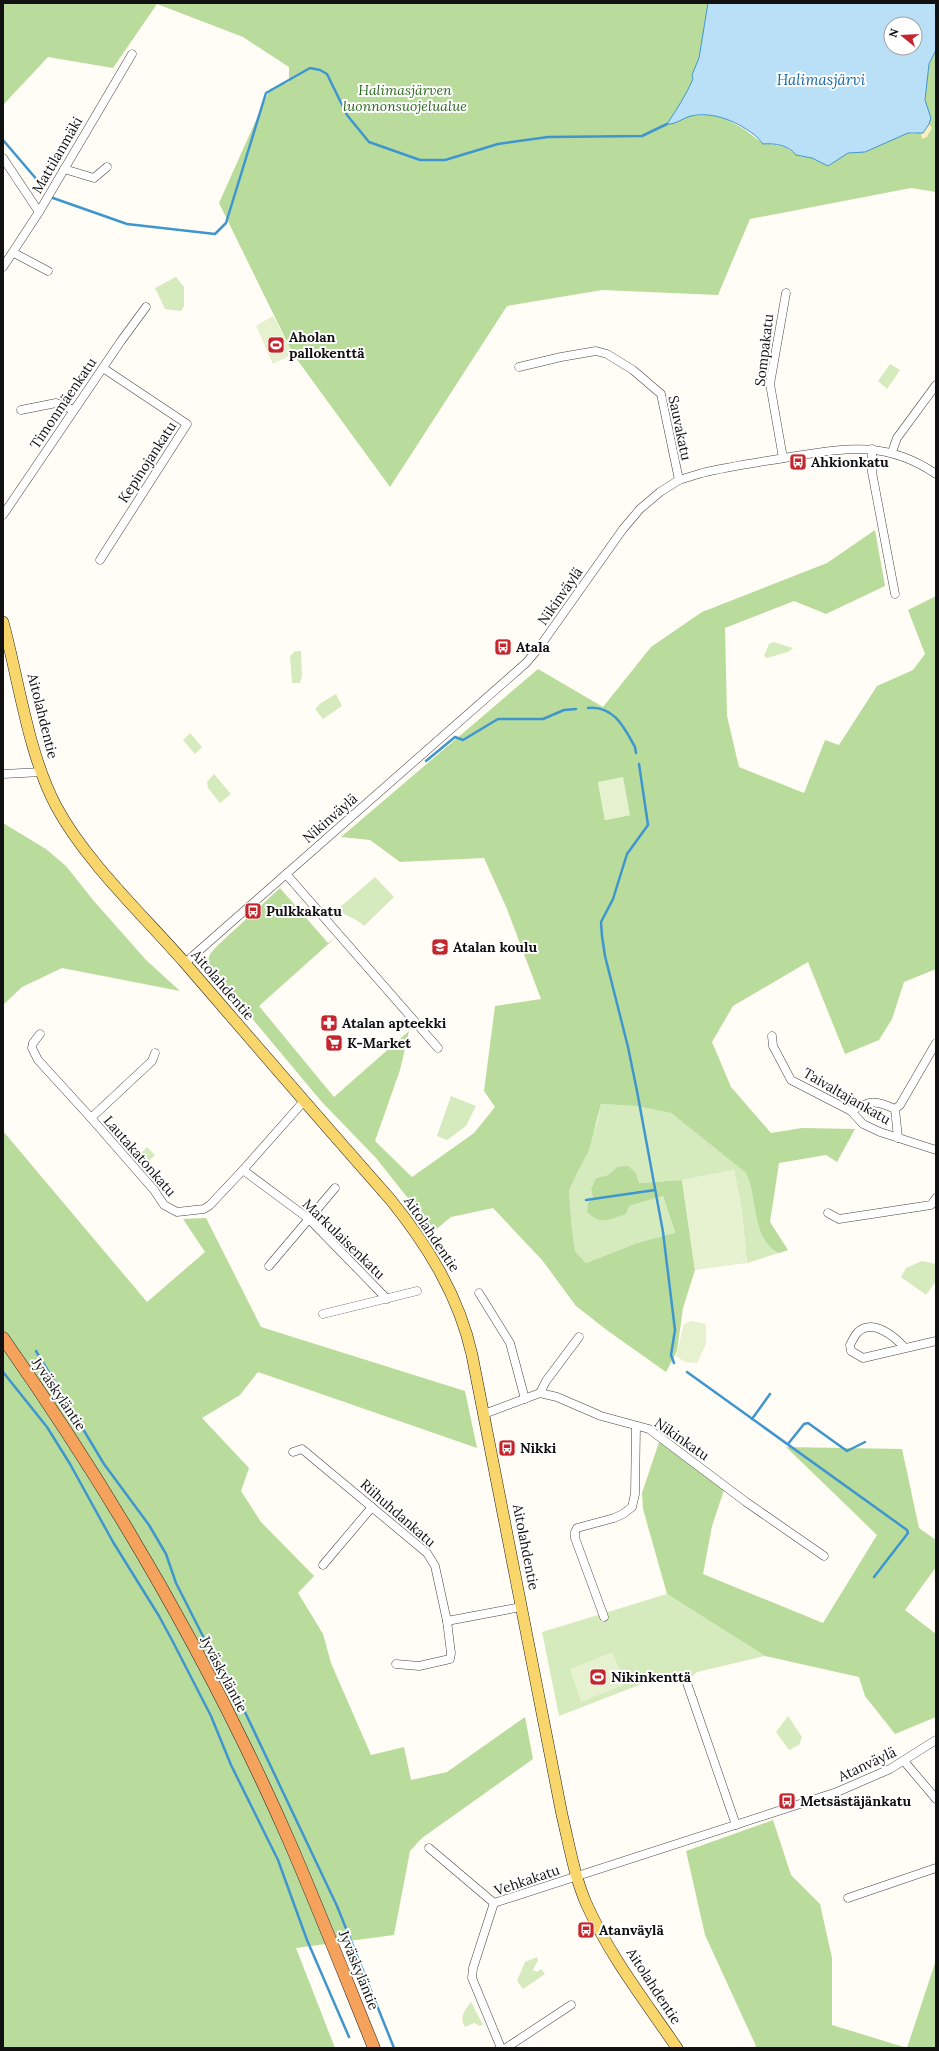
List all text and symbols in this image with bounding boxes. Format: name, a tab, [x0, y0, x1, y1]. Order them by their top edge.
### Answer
north arrow	[883, 16, 923, 56]
text: N	[886, 26, 902, 39]
water label: Halimasjärvi	[777, 70, 865, 89]
park label: Halimasjärven luonnonsuojelualue	[343, 81, 467, 115]
street label: Mattilanmäki	[28, 113, 86, 197]
street label: Sompakatu	[751, 313, 777, 387]
place label: Aholan pallokenttä	[289, 328, 365, 362]
sports icon: Aholan pallokenttä	[266, 335, 286, 355]
street label: Timonmäenkatu	[26, 354, 100, 452]
street label: Sauvakatu	[664, 394, 696, 462]
street label: Kepinojankatu	[114, 418, 180, 506]
bus stop icon: Ahkionkatu	[788, 452, 808, 472]
place label: Ahkionkatu	[811, 453, 889, 471]
street label: Nikinväylä	[533, 564, 587, 628]
bus stop icon: Atala	[493, 637, 513, 657]
place label: Atala	[516, 638, 551, 656]
street label: Aitolahdentie	[23, 671, 62, 761]
street label: Nikinväylä	[299, 789, 361, 847]
bus stop icon: Pulkkakatu	[243, 901, 263, 921]
place label: Pulkkakatu	[266, 902, 342, 920]
school or university icon: Atalan koulu	[430, 937, 450, 957]
place label: Atalan koulu	[453, 938, 537, 956]
street label: Aitolahdentie	[187, 945, 259, 1024]
pharmacy icon: Atalan apteekki	[319, 1013, 339, 1033]
place label: Atalan apteekki	[342, 1014, 447, 1032]
supermarket icon: K-Market	[324, 1033, 344, 1053]
place label: K-Market	[347, 1034, 411, 1052]
street label: Taivaltajankatu	[800, 1064, 894, 1128]
street label: Lautakatonkatu	[100, 1112, 180, 1200]
street label: Aitolahdentie	[400, 1192, 464, 1276]
street label: Markulaisenkatu	[299, 1195, 389, 1283]
street label: Jyväskyläntie	[27, 1353, 90, 1434]
street label: Nikinkatu	[651, 1414, 713, 1464]
bus stop icon: Nikki	[497, 1438, 517, 1458]
place label: Nikki	[520, 1439, 557, 1457]
street label: Riihuhdankatu	[357, 1475, 439, 1551]
street label: Aitolahdentie	[509, 1501, 543, 1592]
street label: Jyväskyläntie	[196, 1632, 252, 1716]
sports icon: Nikinkenttä	[588, 1667, 608, 1687]
place label: Nikinkenttä	[611, 1668, 692, 1686]
street label: Atanväylä	[834, 1743, 899, 1786]
bus stop icon: Metsästäjänkatu	[777, 1791, 797, 1811]
place label: Metsästäjänkatu	[800, 1792, 911, 1810]
street label: Vehkakatu	[491, 1860, 562, 1900]
bus stop icon: Atanväylä	[576, 1920, 596, 1940]
place label: Atanväylä	[599, 1921, 664, 1939]
street label: Jyväskyläntie	[334, 1927, 383, 2013]
street label: Aitolahdentie	[622, 1944, 686, 2028]

